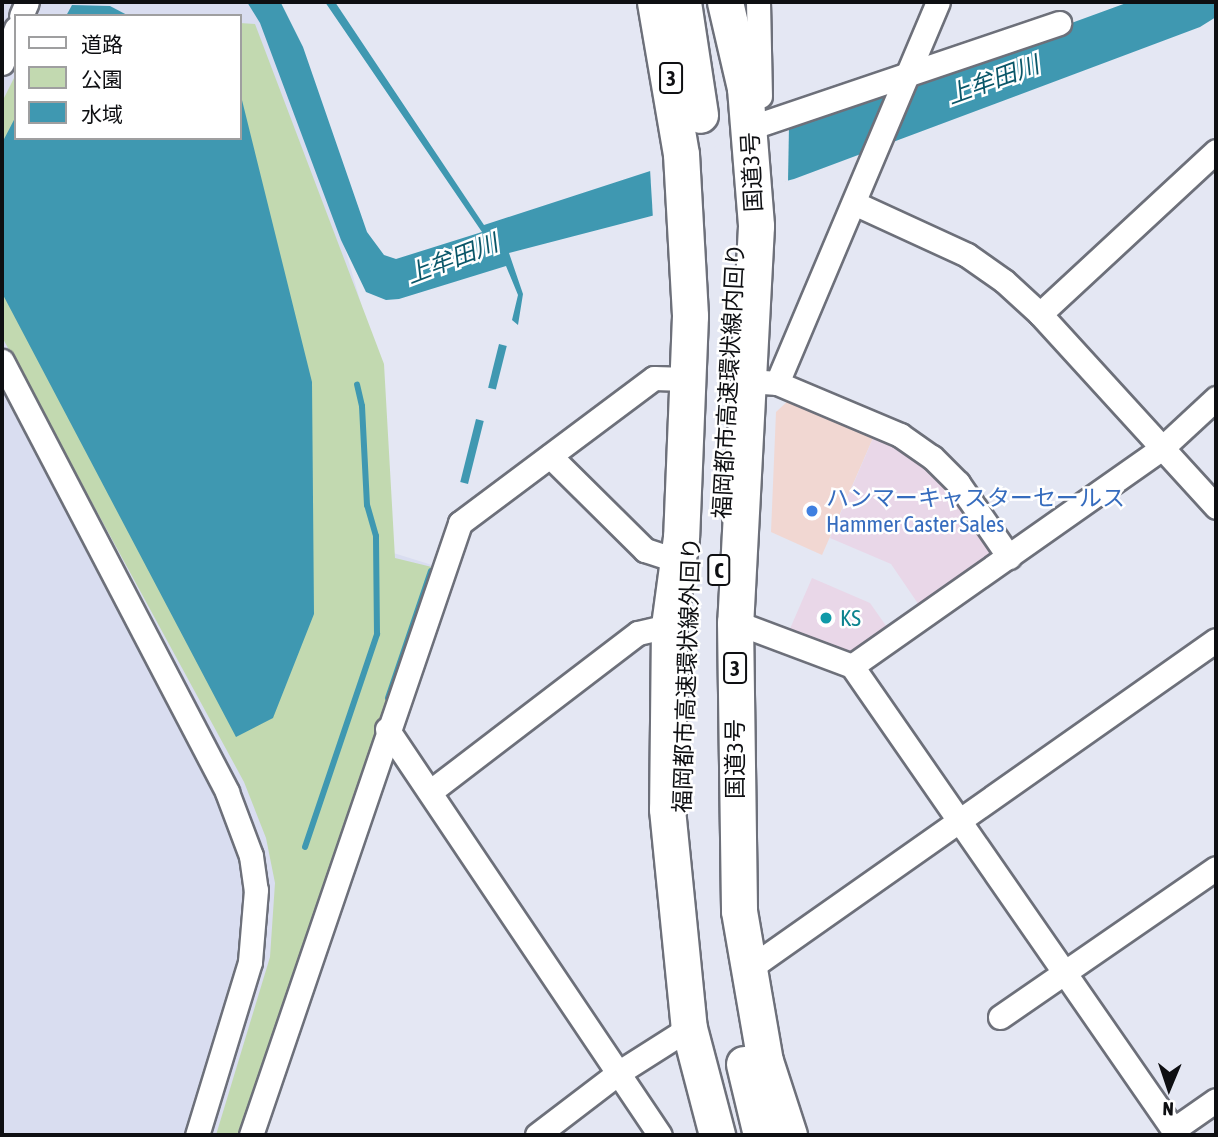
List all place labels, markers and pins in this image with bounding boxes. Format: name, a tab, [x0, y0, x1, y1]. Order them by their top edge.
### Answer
place label: ハンマーキャスターセールス Hammer Caster Sales	[826, 484, 1125, 538]
marker: ハンマーキャスターセールス Hammer Caster Sales	[804, 503, 820, 519]
place label: KS	[840, 604, 861, 632]
marker: KS	[818, 610, 834, 626]

